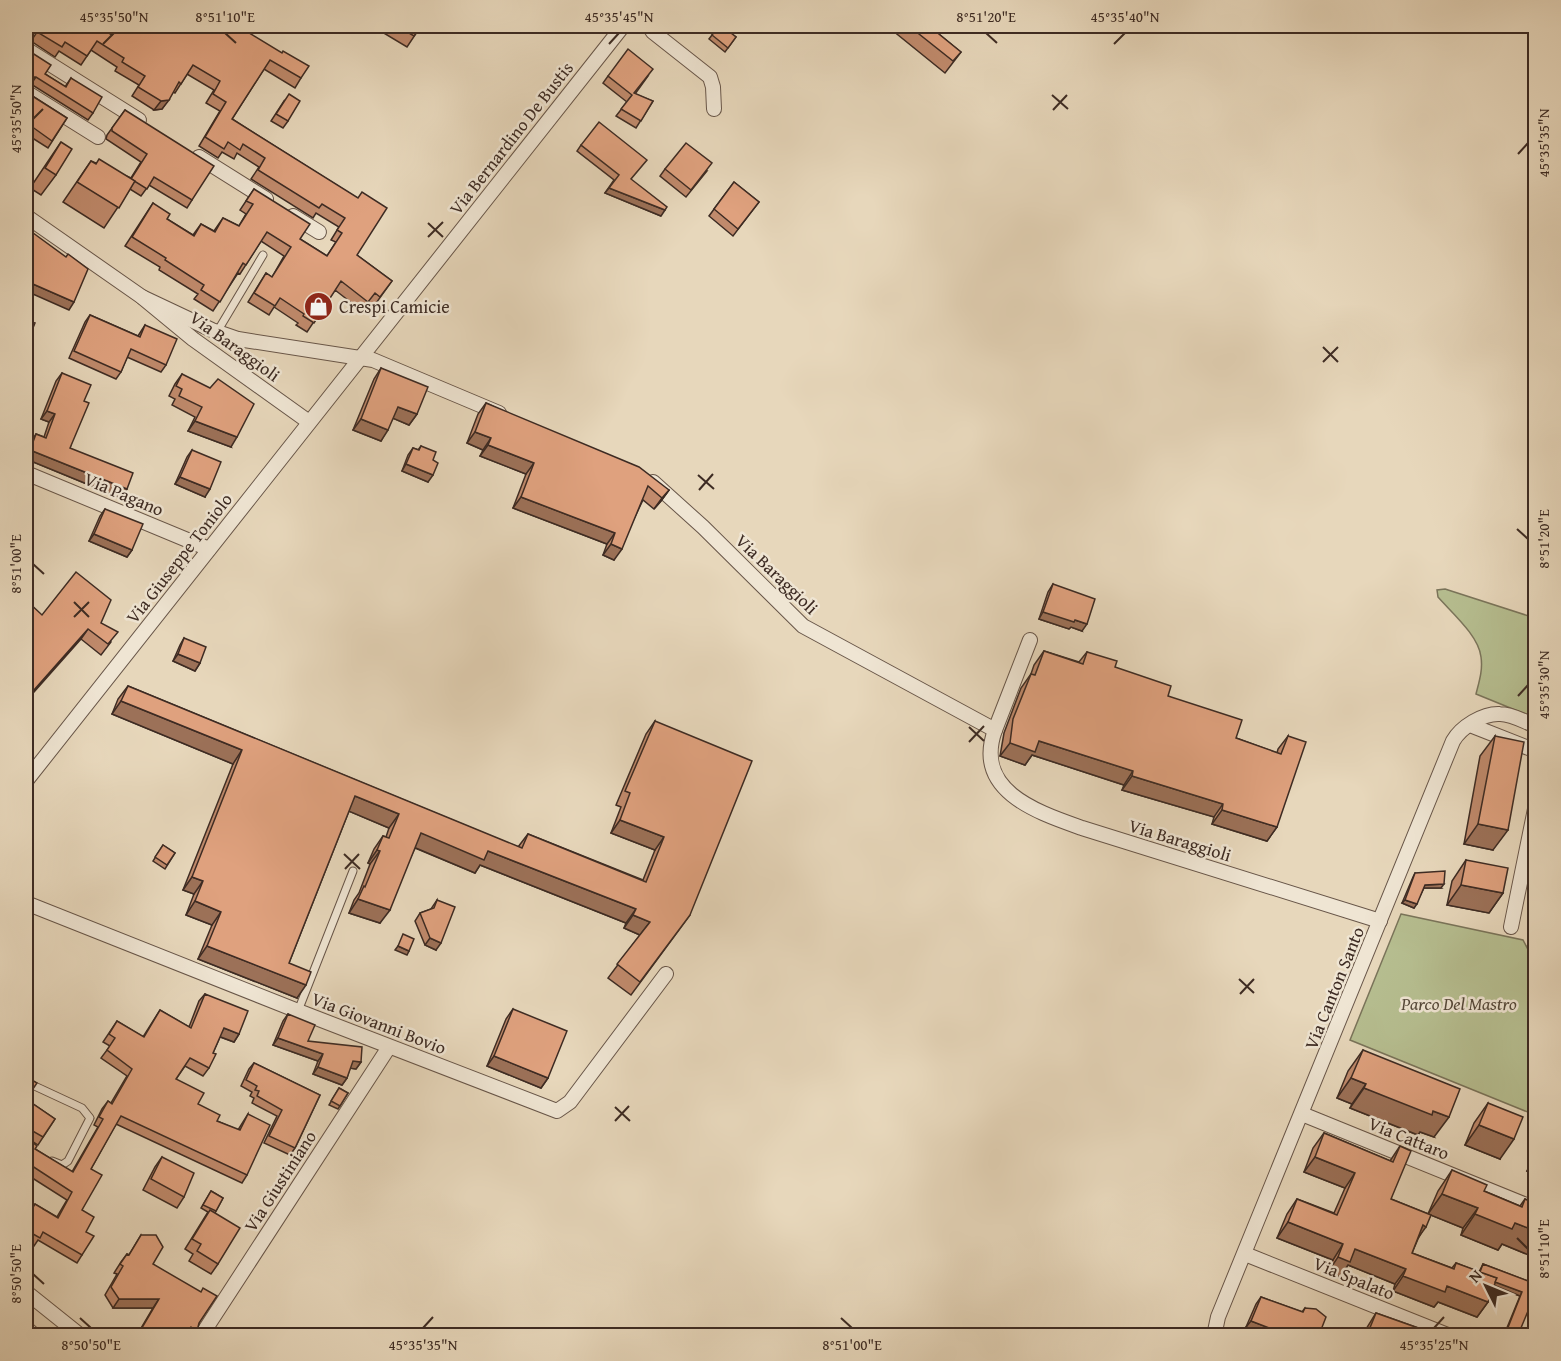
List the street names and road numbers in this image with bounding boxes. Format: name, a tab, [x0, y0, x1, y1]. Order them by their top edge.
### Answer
street label: Via Bernardino De Bustis	[442, 56, 580, 220]
street label: Via Baraggioli	[184, 304, 286, 388]
street label: Via Pagano	[80, 465, 168, 523]
street label: Via Giuseppe Toniolo	[119, 487, 239, 629]
street label: Via Baraggioli	[729, 527, 825, 621]
street label: Via Baraggioli	[1125, 812, 1235, 868]
street label: Via Canton Santo	[1297, 923, 1371, 1053]
street label: Via Giovanni Bovio	[308, 985, 450, 1061]
street label: Via Cattaro	[1364, 1110, 1454, 1166]
street label: Via Giustiniano	[237, 1125, 323, 1237]
street label: Via Spalato	[1309, 1249, 1399, 1307]

